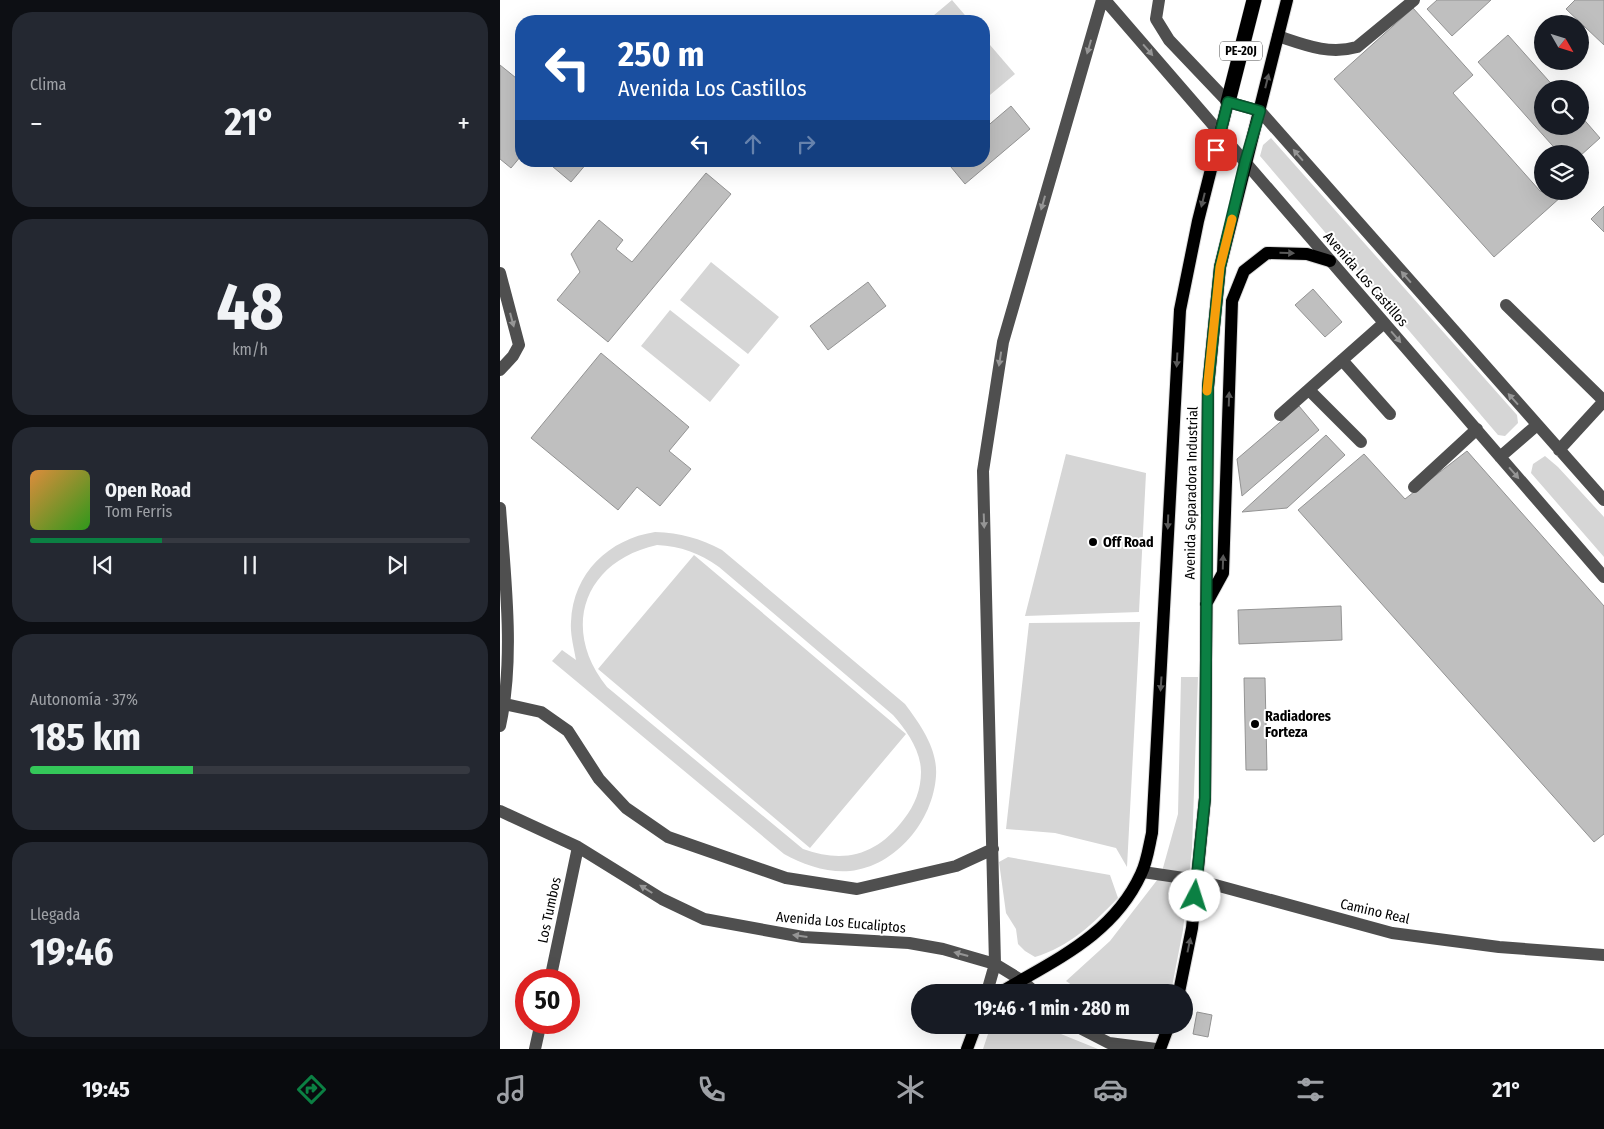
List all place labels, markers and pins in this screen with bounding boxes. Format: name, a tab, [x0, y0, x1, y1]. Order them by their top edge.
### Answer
pin	[1195, 129, 1237, 171]
place label: Off Road	[1103, 534, 1154, 551]
marker: Off Road	[1087, 536, 1099, 548]
place label: Radiadores Forteza	[1265, 708, 1331, 741]
marker: Radiadores Forteza	[1249, 718, 1261, 730]

